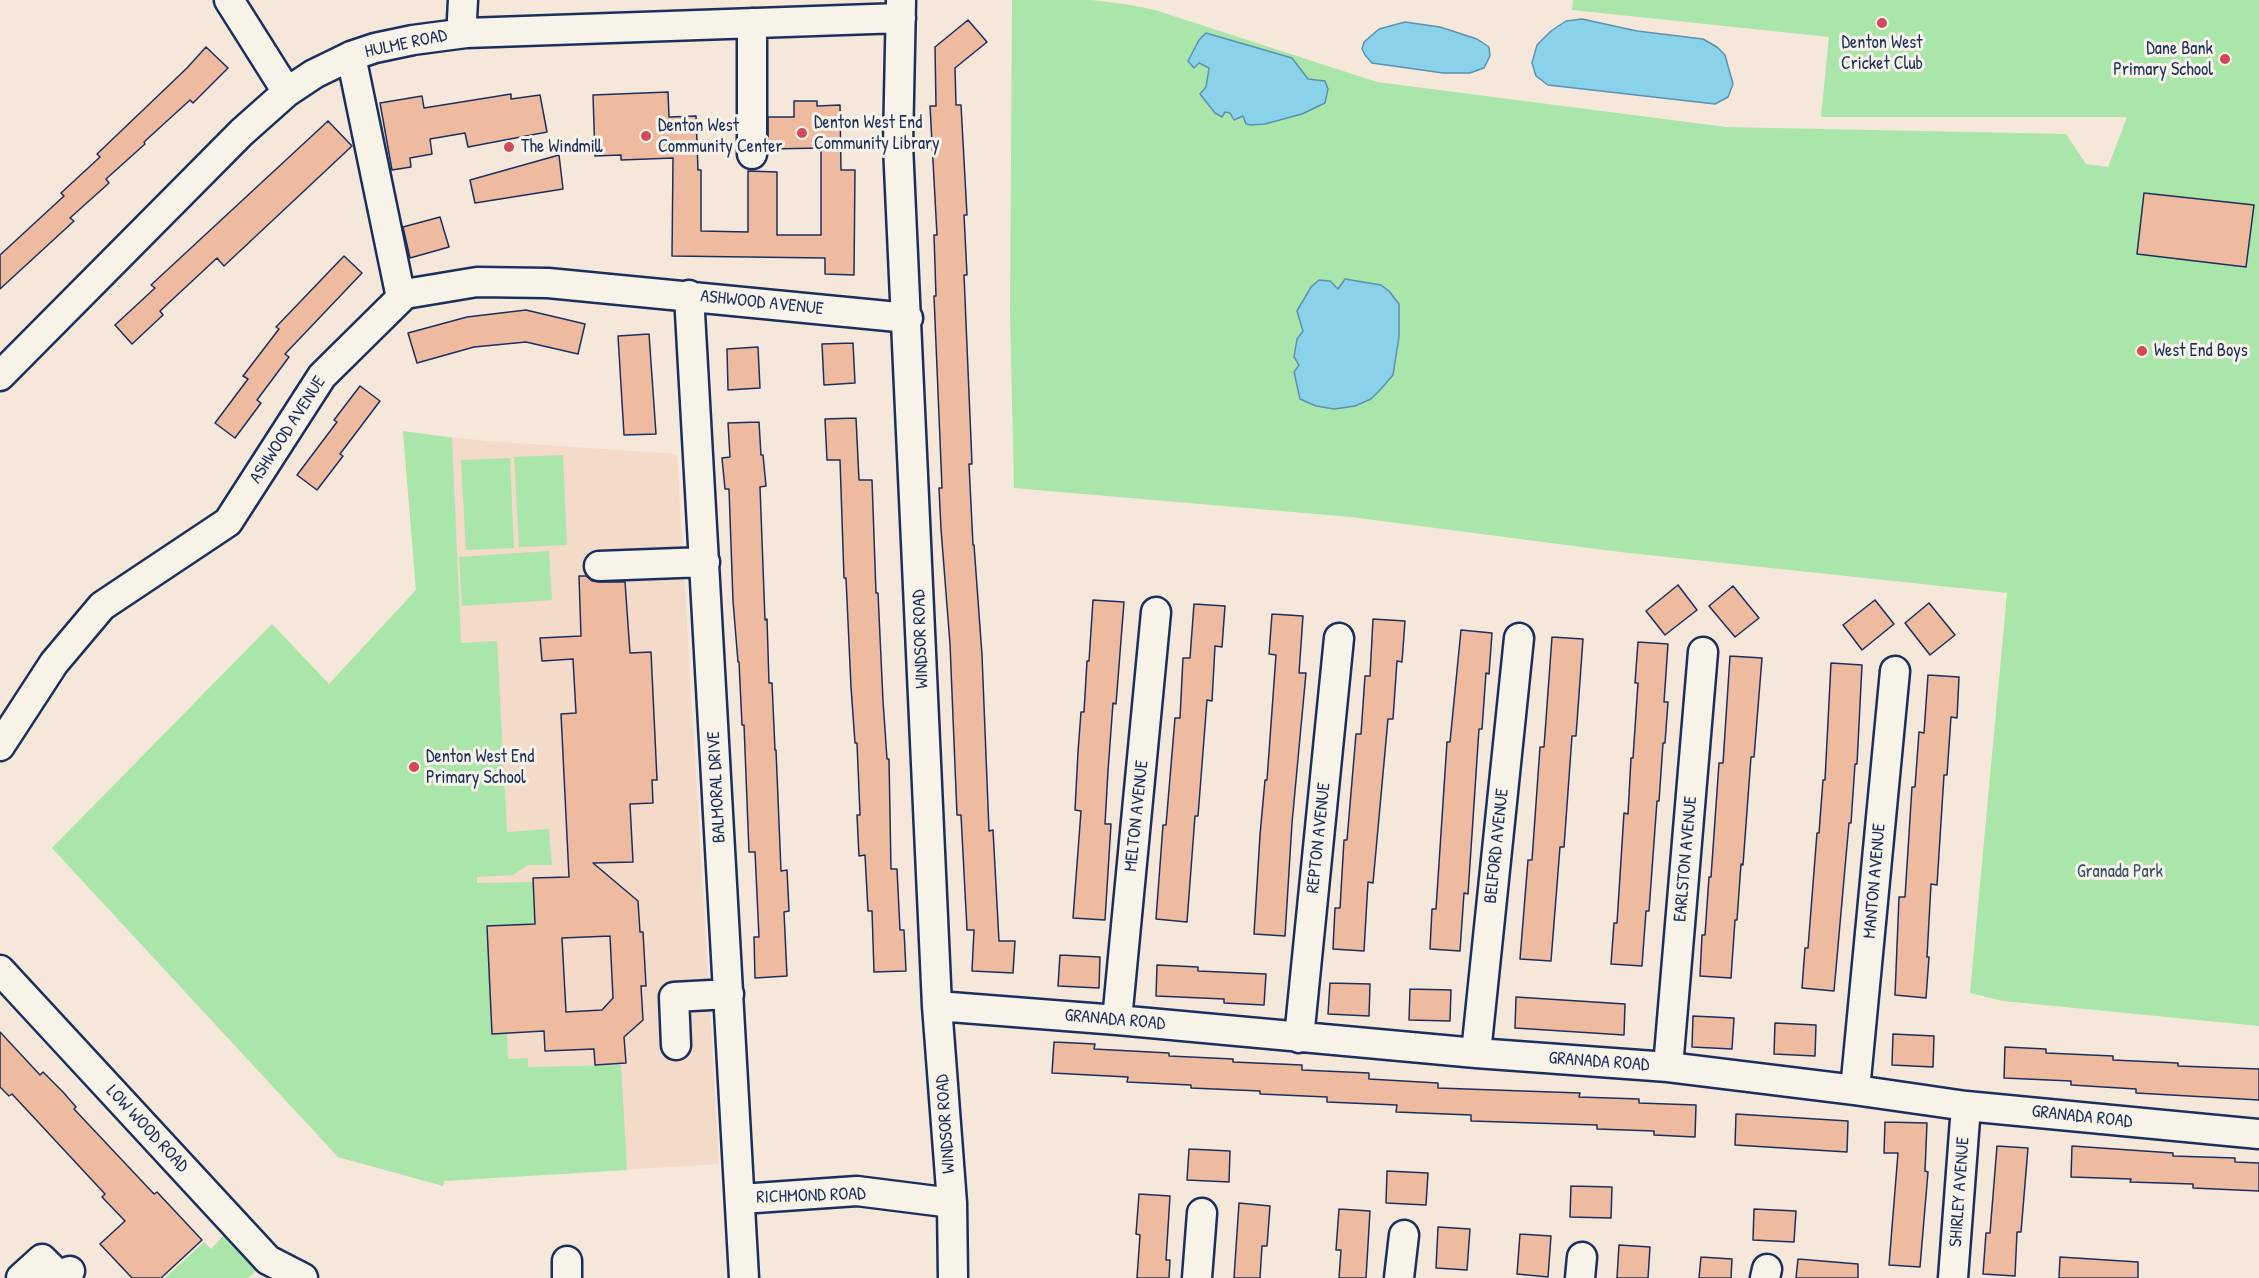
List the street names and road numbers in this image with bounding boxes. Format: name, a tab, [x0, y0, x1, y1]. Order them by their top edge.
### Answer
street label: HULME ROAD	[363, 25, 449, 63]
street label: ASHWOOD AVENUE	[699, 286, 825, 320]
street label: ASHWOOD AVENUE	[245, 372, 331, 488]
street label: WINDSOR ROAD	[908, 589, 934, 689]
street label: BALMORAL DRIVE	[703, 730, 731, 844]
street label: MELTON AVENUE	[1120, 759, 1154, 873]
street label: REPTON AVENUE	[1302, 782, 1336, 894]
street label: BELFORD AVENUE	[1480, 787, 1514, 905]
street label: EARLSTON AVENUE	[1670, 795, 1702, 923]
street label: MANTON AVENUE	[1859, 823, 1891, 939]
street label: GRANADA ROAD	[1064, 1005, 1166, 1035]
street label: GRANADA ROAD	[1548, 1048, 1650, 1076]
street label: WINDSOR ROAD	[932, 1074, 960, 1174]
street label: LOW WOOD ROAD	[101, 1081, 193, 1177]
street label: GRANADA ROAD	[2031, 1101, 2133, 1133]
street label: SHIRLEY AVENUE	[1945, 1136, 1975, 1248]
street label: RICHMOND ROAD	[756, 1183, 866, 1209]

